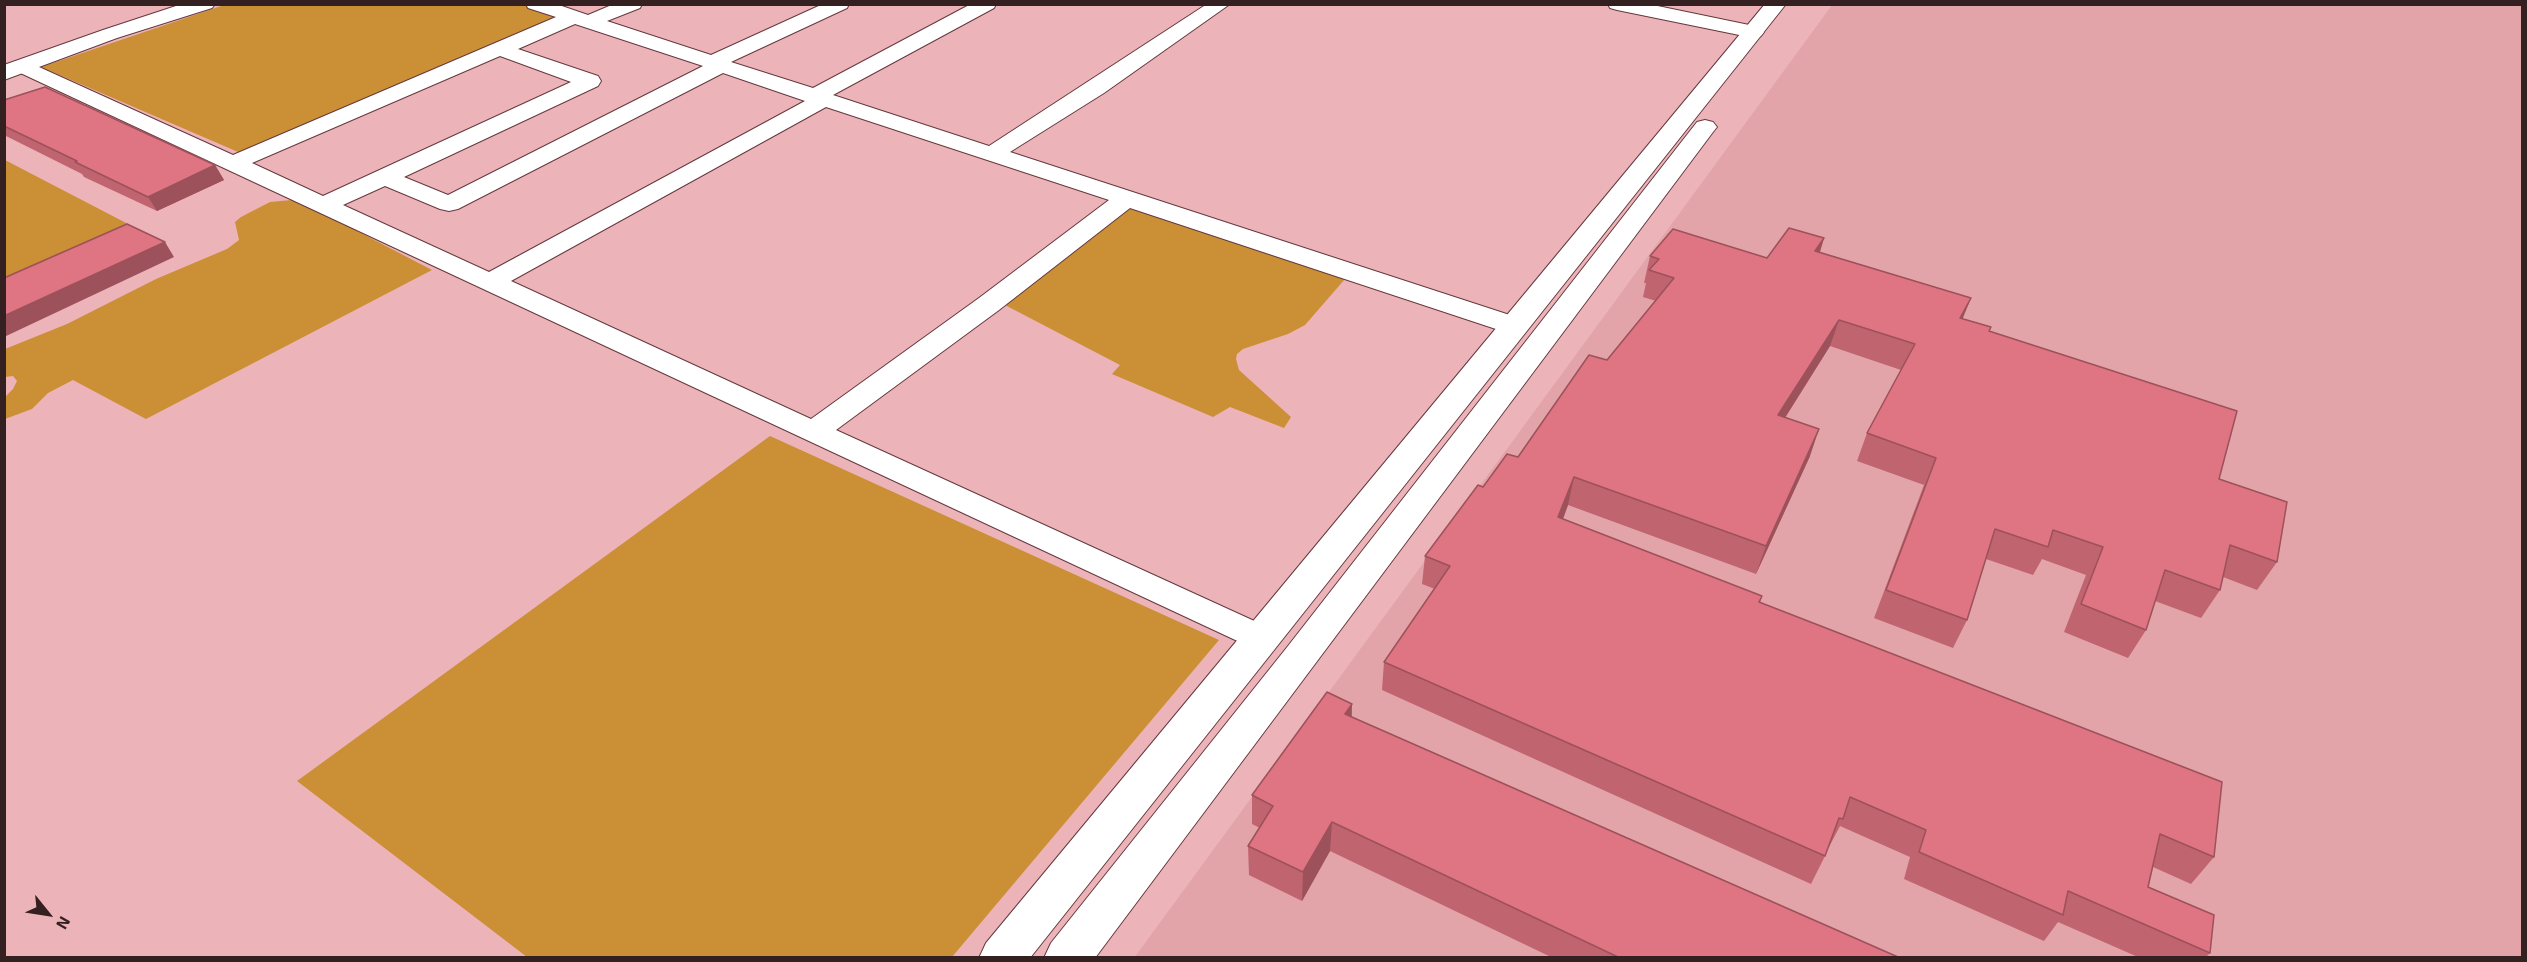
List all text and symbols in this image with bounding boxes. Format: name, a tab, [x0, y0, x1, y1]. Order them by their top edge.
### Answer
north arrow	[18, 884, 78, 944]
text: N	[53, 913, 75, 933]

